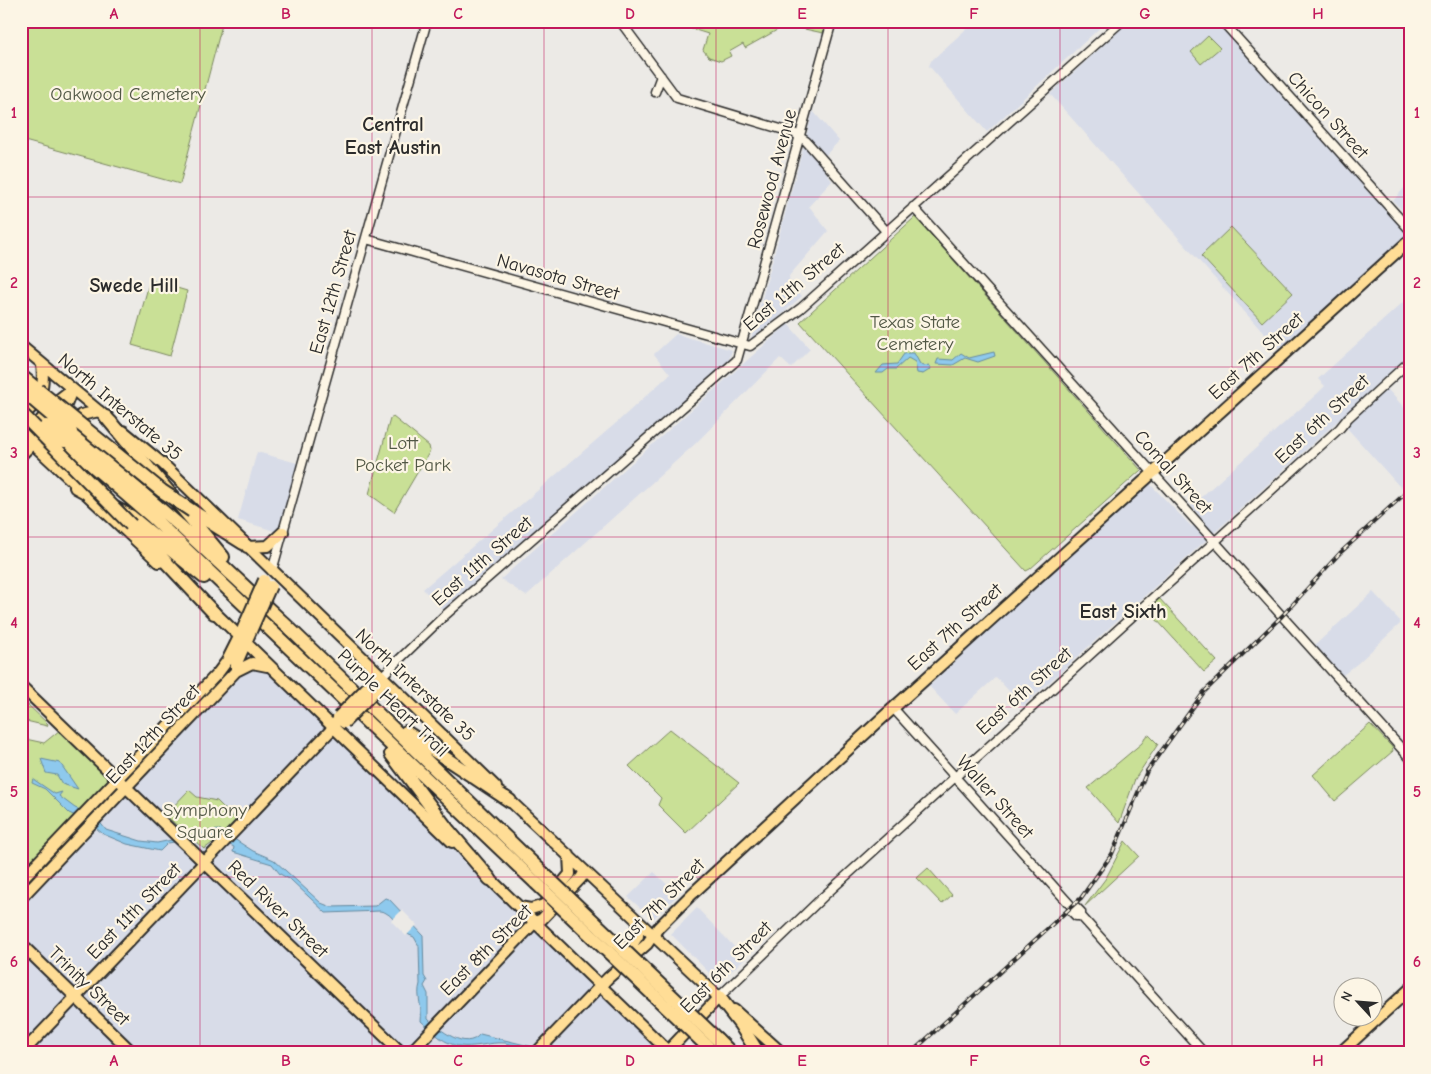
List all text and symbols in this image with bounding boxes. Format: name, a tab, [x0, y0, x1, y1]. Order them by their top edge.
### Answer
text: A	[110, 5, 119, 23]
text: B	[281, 5, 291, 23]
text: C	[453, 5, 463, 23]
text: D	[625, 5, 635, 23]
text: E	[797, 5, 807, 23]
text: F	[969, 5, 979, 23]
text: G	[1139, 5, 1151, 23]
text: H	[1312, 5, 1324, 23]
street label: Chicon Street	[1283, 67, 1373, 164]
park label: Oakwood Cemetery	[50, 83, 206, 105]
text: 1	[11, 104, 17, 122]
text: 1	[1414, 104, 1420, 122]
street label: Rosewood Avenue	[743, 107, 801, 251]
district label: Central East Austin	[345, 113, 441, 159]
street label: East 12th Street	[305, 227, 361, 357]
street label: East 11th Street	[739, 238, 850, 336]
street label: Navasota Street	[494, 249, 622, 305]
text: 2	[10, 274, 18, 292]
district label: Swede Hill	[89, 274, 179, 297]
text: 2	[1413, 274, 1421, 292]
street label: East 7th Street	[1204, 307, 1308, 404]
park label: Texas State Cemetery	[870, 311, 960, 355]
street label: North Interstate 35	[53, 349, 187, 465]
street label: East 6th Street	[1270, 369, 1374, 468]
street label: Comal Street	[1130, 426, 1217, 519]
park label: Lott Pocket Park	[355, 432, 452, 476]
text: 3	[10, 444, 18, 462]
text: 3	[1413, 444, 1421, 462]
street label: East 11th Street	[427, 511, 537, 610]
street label: East 7th Street	[903, 578, 1007, 675]
district label: East Sixth	[1080, 600, 1166, 623]
text: 4	[10, 614, 18, 632]
text: 4	[1413, 614, 1421, 632]
street label: North Interstate 35	[351, 624, 479, 746]
street label: East 6th Street	[972, 642, 1077, 740]
street label: Purple Heart Trail	[333, 644, 453, 762]
street label: East 12th Street	[101, 679, 205, 788]
street label: Waller Street	[952, 751, 1038, 844]
text: 5	[10, 783, 18, 801]
text: 5	[1413, 783, 1421, 801]
park label: Symphony Square	[163, 799, 248, 843]
street label: East 7th Street	[609, 854, 709, 954]
street label: Red River Street	[223, 856, 333, 963]
street label: East 11th Street	[82, 858, 186, 964]
street label: East 8th Street	[436, 899, 537, 1000]
street label: East 6th Street	[676, 916, 777, 1017]
street label: Trinity Street	[44, 942, 135, 1031]
text: 6	[10, 953, 18, 971]
text: 6	[1413, 953, 1421, 971]
north arrow	[1334, 976, 1384, 1026]
text: N	[1337, 989, 1356, 1004]
text: A	[110, 1052, 119, 1070]
text: B	[281, 1052, 291, 1070]
text: C	[453, 1052, 463, 1070]
text: D	[625, 1052, 635, 1070]
text: E	[797, 1052, 807, 1070]
text: F	[969, 1052, 979, 1070]
text: G	[1139, 1052, 1151, 1070]
text: H	[1312, 1052, 1324, 1070]

